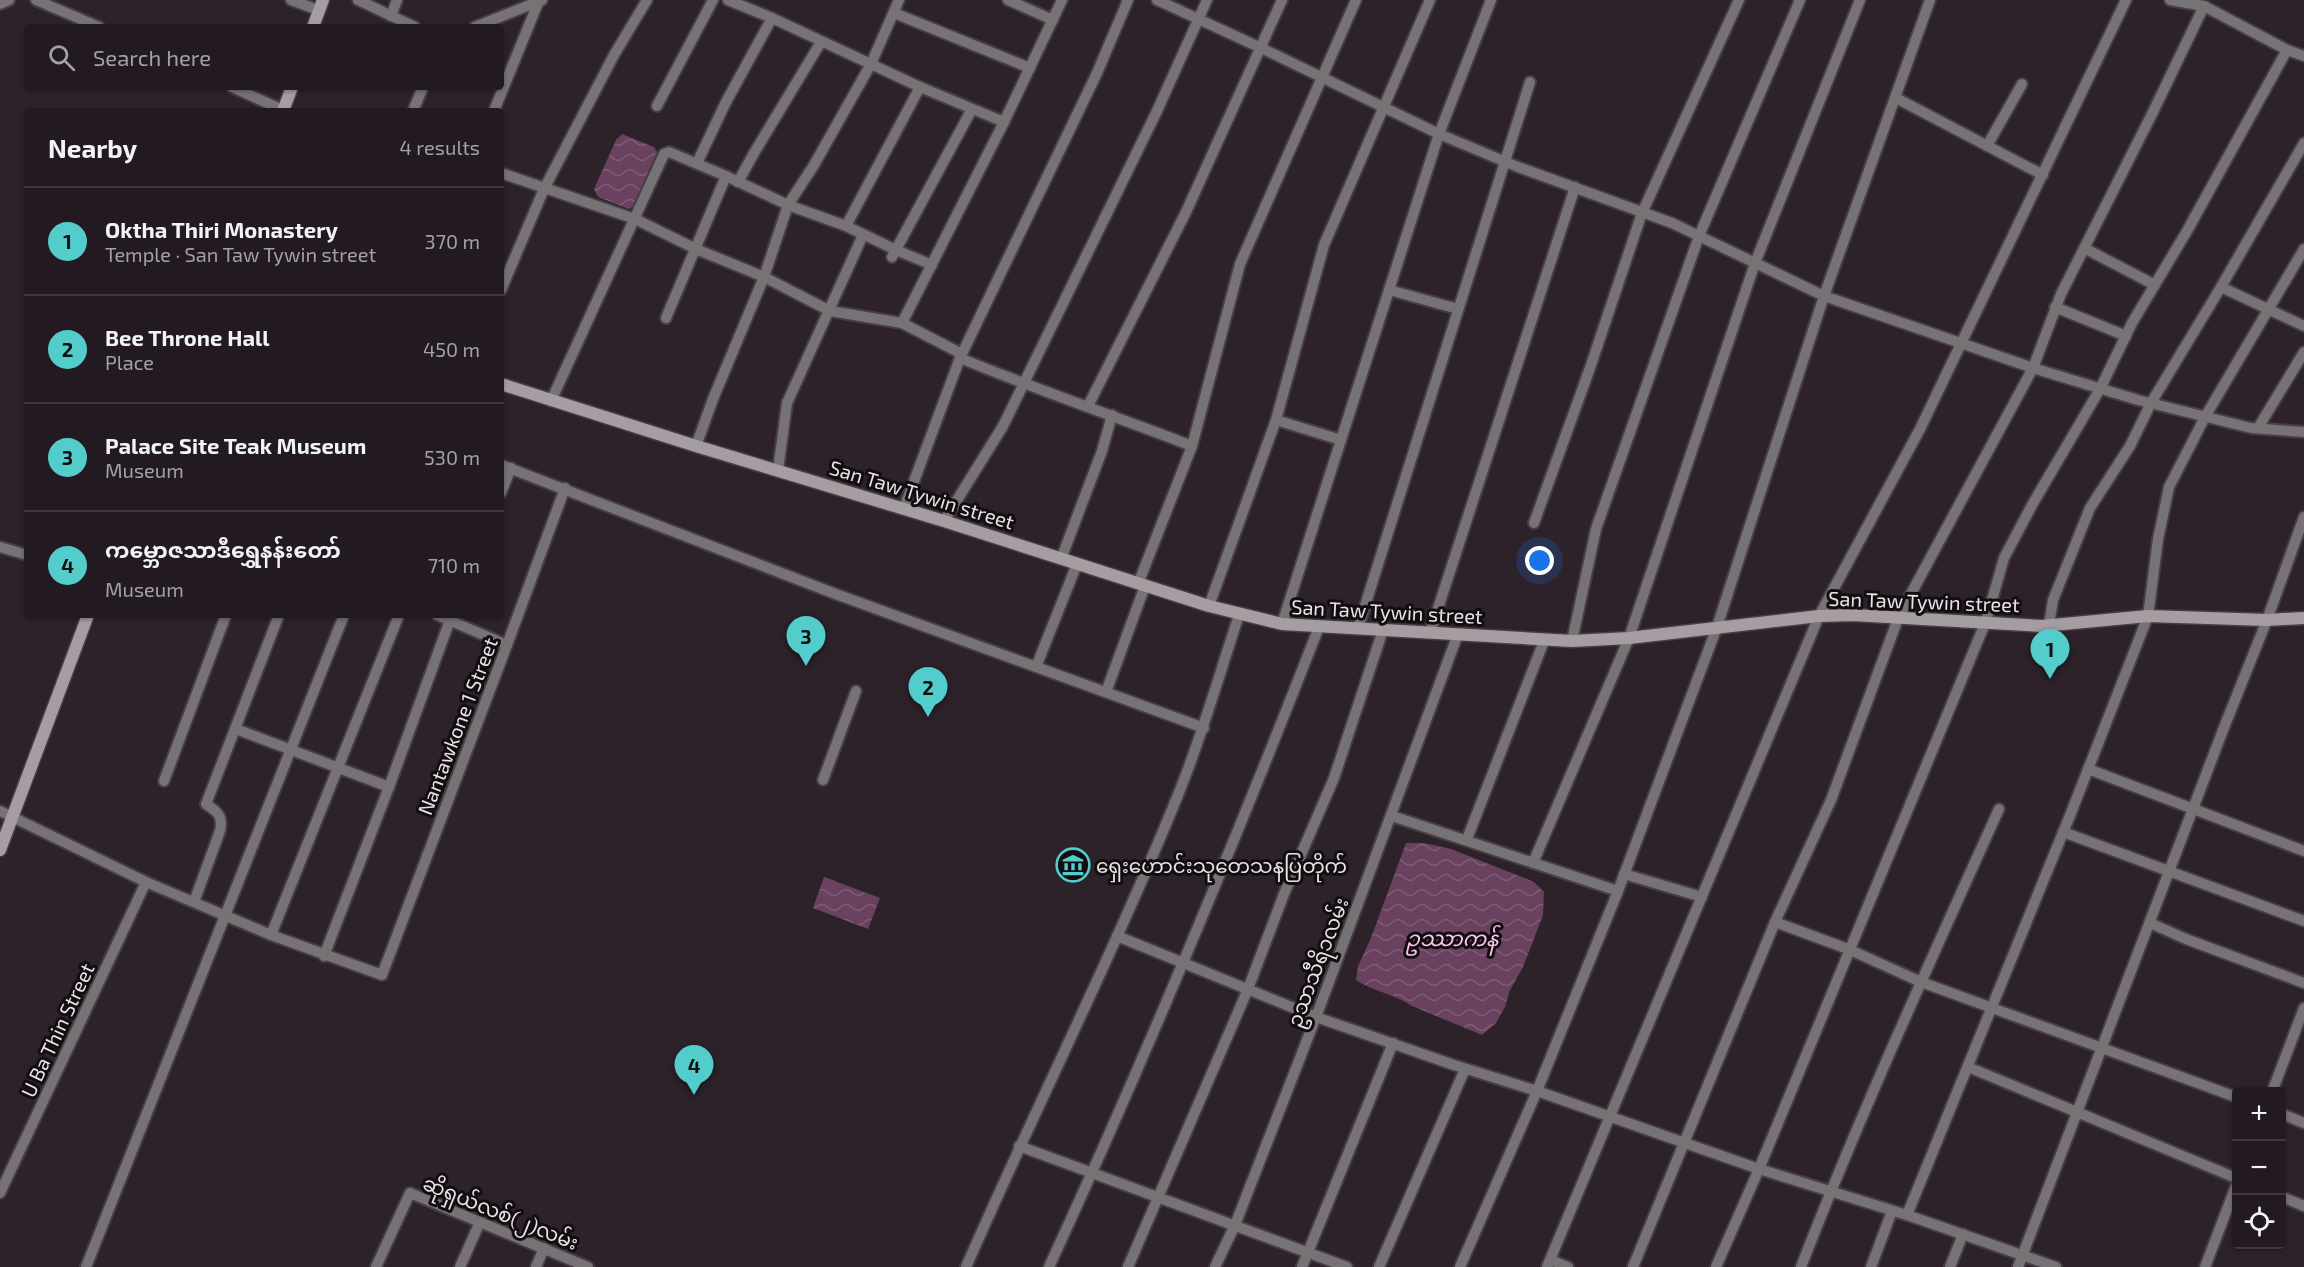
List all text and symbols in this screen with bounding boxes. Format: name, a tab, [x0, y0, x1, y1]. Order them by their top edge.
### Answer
search box	[24, 24, 504, 90]
icon: search	[45, 41, 78, 74]
text: Search here	[93, 44, 211, 70]
text: Nearby	[48, 132, 137, 163]
text: 4 results	[400, 135, 480, 159]
text: Oktha Thiri Monastery	[105, 216, 338, 242]
text: 1	[63, 229, 72, 253]
text: 370 m	[425, 229, 480, 253]
text: Temple · San Taw Tywin street	[105, 242, 376, 266]
text: Bee Throne Hall	[105, 324, 269, 350]
text: 2	[62, 337, 73, 361]
text: 450 m	[423, 337, 480, 361]
text: Place	[105, 350, 154, 374]
text: Palace Site Teak Museum	[105, 432, 366, 458]
text: 3	[62, 445, 73, 469]
text: 530 m	[424, 445, 480, 469]
street label: San Taw Tywin street	[827, 455, 1017, 534]
text: Museum	[105, 458, 184, 482]
text: ကမ္ဘောဇသာဒီရွှေနန်းတော်	[105, 536, 341, 562]
your location	[1525, 546, 1554, 575]
text: 4	[61, 553, 74, 577]
text: 710 m	[428, 553, 480, 577]
text: Museum	[105, 577, 184, 601]
street label: San Taw Tywin street	[1828, 586, 2021, 616]
street label: San Taw Tywin street	[1291, 594, 1484, 628]
pin: 3	[786, 616, 826, 666]
pin: 1	[2030, 630, 2070, 679]
street label: Nantawkone 1 Street	[412, 634, 502, 818]
pin: 2	[908, 668, 948, 717]
museum icon: ရှေးဟောင်းသုတေသနပြတိုက်	[1055, 847, 1091, 883]
place label: ရှေးဟောင်းသုတေသနပြတိုက်	[1096, 852, 1347, 883]
street label: ဥသာသီရိ၁လမ်း	[1280, 894, 1357, 1032]
water label: ဥဿာကန်	[1406, 924, 1501, 956]
street label: U Ba Thin Street	[15, 959, 99, 1101]
pin: 4	[674, 1046, 714, 1095]
map controls	[2232, 1087, 2286, 1249]
button: +	[2232, 1087, 2286, 1141]
button: −	[2232, 1141, 2286, 1195]
street label: ဆိုရှယ်လစ်(၂)လမ်း	[418, 1169, 583, 1260]
button: locate	[2232, 1195, 2286, 1249]

